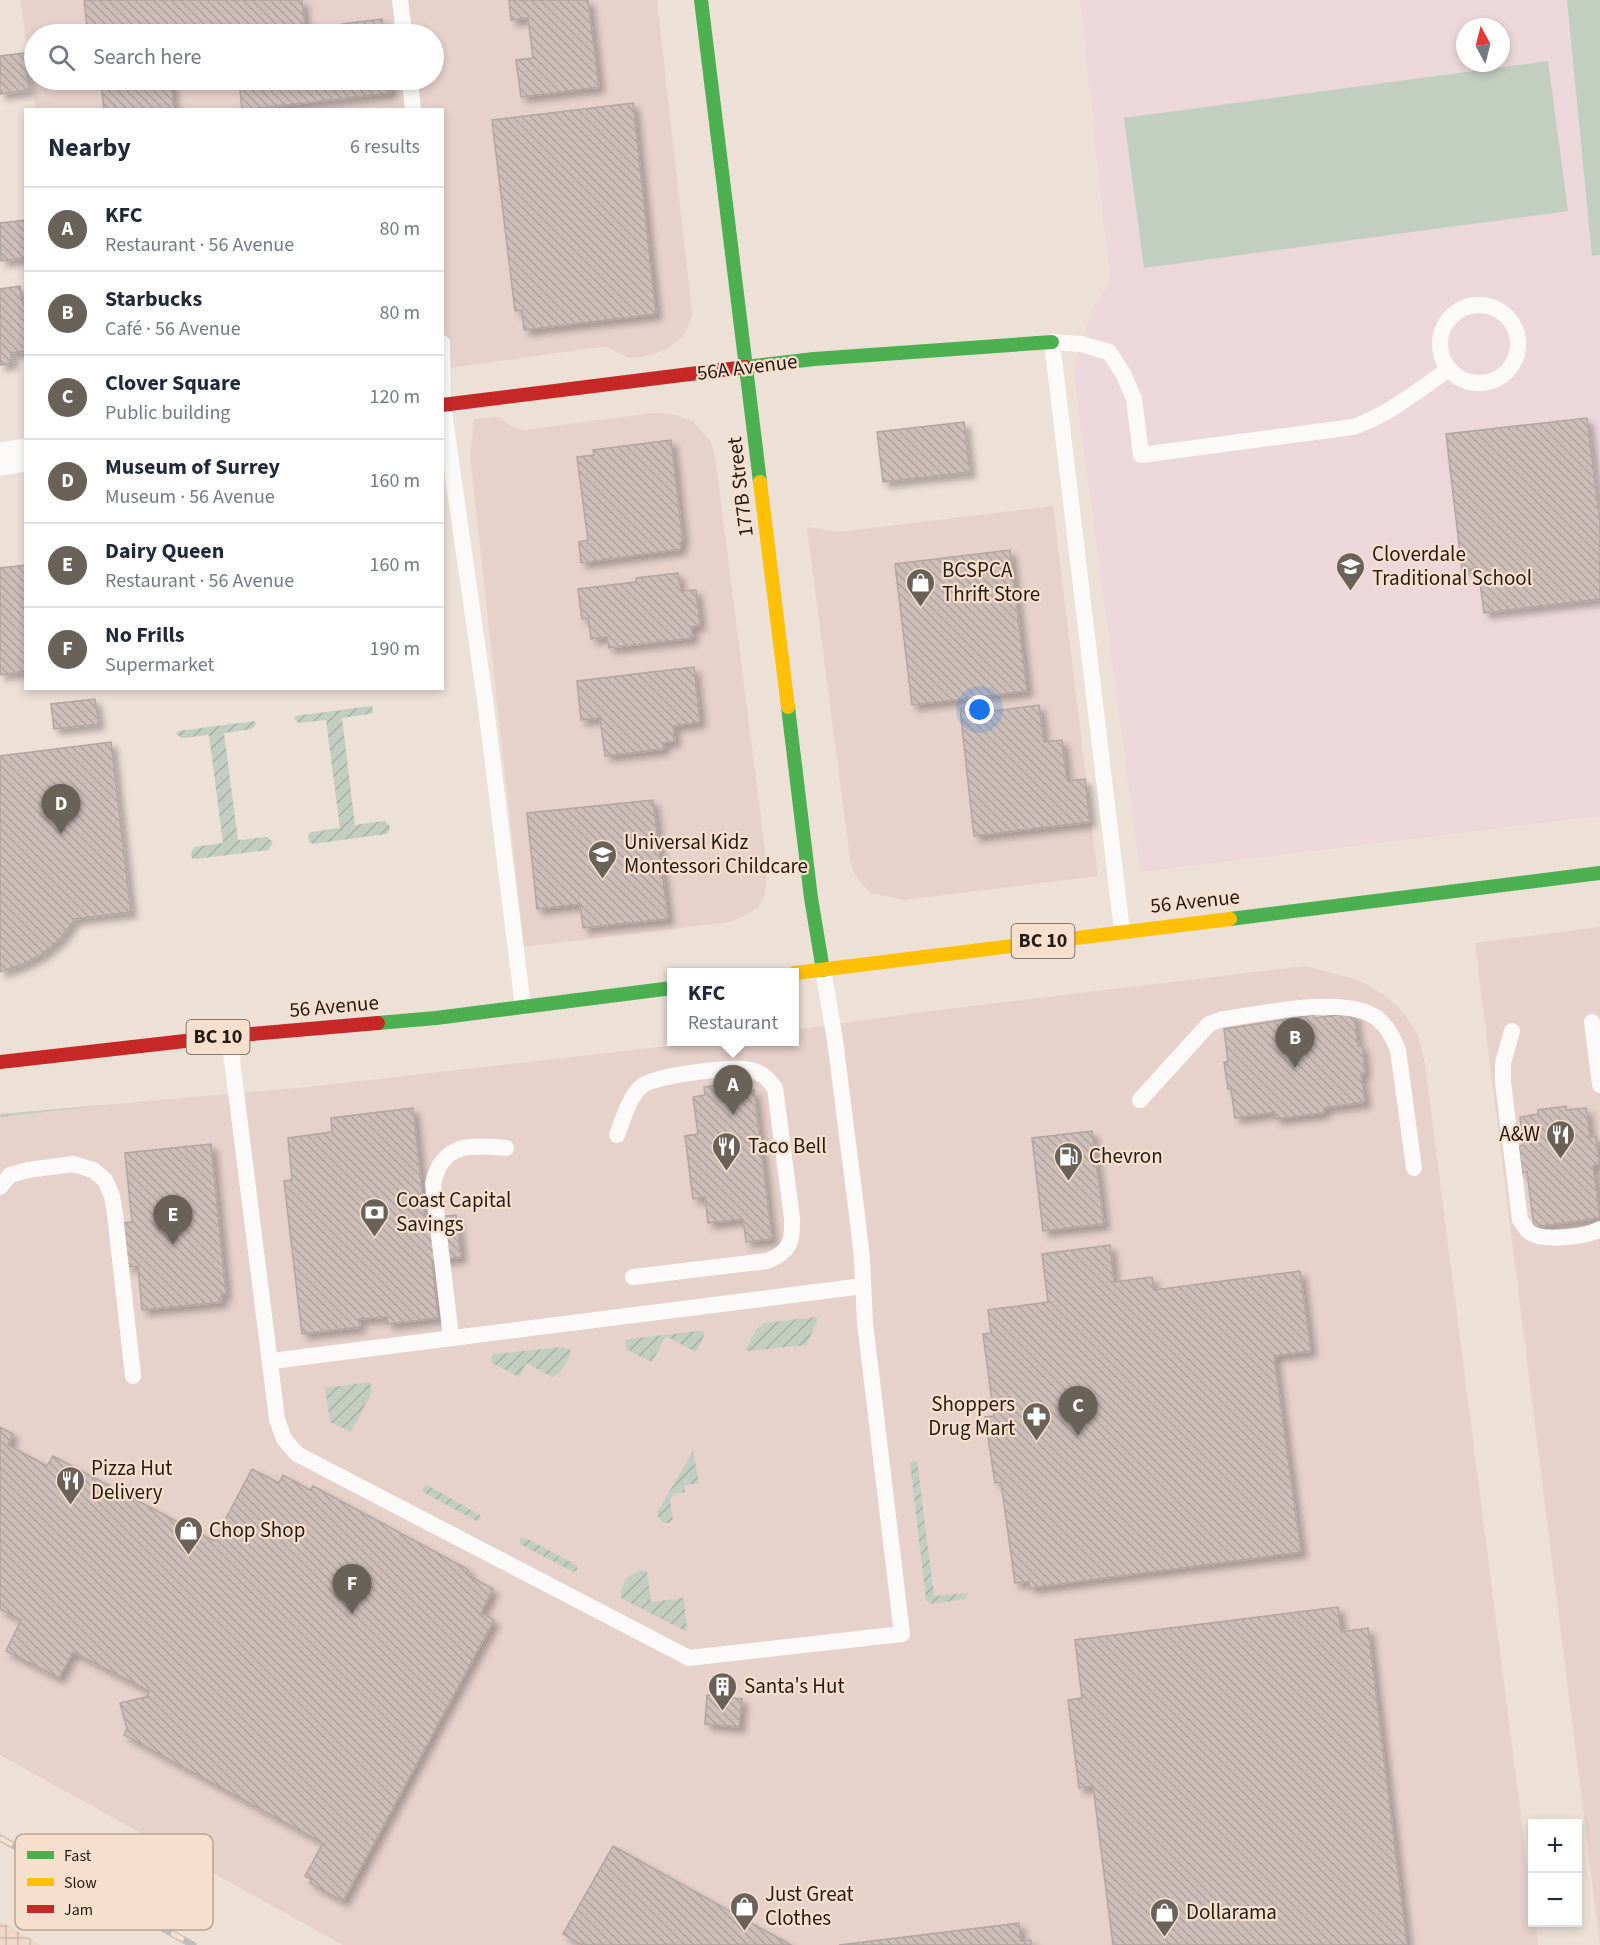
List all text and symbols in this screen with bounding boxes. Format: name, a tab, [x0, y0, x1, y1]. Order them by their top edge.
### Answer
north arrow	[1456, 18, 1510, 72]
search box	[24, 24, 444, 90]
icon: search	[45, 41, 78, 74]
text: Search here	[93, 41, 201, 73]
text: Nearby	[48, 129, 131, 166]
text: 6 results	[350, 133, 420, 161]
text: KFC	[105, 199, 143, 231]
text: A	[62, 215, 73, 243]
text: 80 m	[380, 215, 420, 243]
text: Restaurant · 56 Avenue	[105, 231, 294, 259]
text: Starbucks	[105, 283, 202, 315]
text: B	[61, 299, 74, 327]
text: 80 m	[380, 299, 420, 327]
text: Café · 56 Avenue	[105, 315, 241, 343]
street label: 56A Avenue	[695, 346, 799, 388]
text: Clover Square	[105, 367, 241, 399]
text: C	[62, 383, 73, 411]
text: 120 m	[370, 383, 420, 411]
text: Public building	[105, 399, 230, 427]
street label: 177B Street	[719, 435, 761, 539]
text: Museum of Surrey	[105, 451, 280, 483]
text: D	[61, 467, 74, 495]
text: 160 m	[370, 467, 420, 495]
text: Museum · 56 Avenue	[105, 483, 275, 511]
text: Dairy Queen	[105, 535, 224, 567]
place label: Cloverdale Traditional School	[1372, 539, 1532, 593]
school or university icon: Cloverdale Traditional School	[1335, 550, 1367, 592]
text: E	[62, 551, 73, 579]
text: 160 m	[370, 551, 420, 579]
place label: BCSPCA Thrift Store	[942, 555, 1040, 609]
shop icon: BCSPCA Thrift Store	[905, 566, 937, 608]
text: Restaurant · 56 Avenue	[105, 567, 294, 595]
text: No Frills	[105, 619, 185, 651]
text: F	[62, 635, 73, 663]
text: 190 m	[370, 635, 420, 663]
text: Supermarket	[105, 651, 214, 679]
your location	[965, 695, 994, 724]
pin: D	[42, 784, 80, 834]
place label: Universal Kidz Montessori Childcare	[624, 827, 808, 881]
school or university icon: Universal Kidz Montessori Childcare	[587, 838, 619, 880]
street label: 56 Avenue	[1149, 881, 1241, 921]
road number: BC 10	[1012, 924, 1074, 958]
popup	[667, 968, 799, 1046]
text: KFC	[688, 977, 725, 1009]
street label: 56 Avenue	[288, 987, 380, 1025]
text: Restaurant	[688, 1009, 778, 1037]
pin: B	[1276, 1018, 1314, 1068]
road number: BC 10	[186, 1020, 250, 1054]
pin: A	[714, 1066, 752, 1115]
restaurant icon: A&W	[1545, 1118, 1577, 1160]
place label: A&W	[1499, 1119, 1540, 1149]
restaurant icon: Taco Bell	[711, 1130, 743, 1172]
place label: Taco Bell	[748, 1131, 827, 1161]
fuel station icon: Chevron	[1052, 1140, 1084, 1182]
place label: Chevron	[1089, 1141, 1163, 1171]
place label: Coast Capital Savings	[396, 1185, 511, 1239]
pin: E	[154, 1196, 192, 1245]
bank icon: Coast Capital Savings	[359, 1196, 391, 1238]
pin: C	[1058, 1386, 1098, 1436]
place label: Shoppers Drug Mart	[928, 1389, 1015, 1443]
pharmacy icon: Shoppers Drug Mart	[1020, 1400, 1052, 1442]
place label: Pizza Hut Delivery	[91, 1453, 172, 1507]
restaurant icon: Pizza Hut Delivery	[54, 1464, 86, 1506]
shop icon: Chop Shop	[172, 1514, 204, 1556]
place label: Chop Shop	[209, 1515, 305, 1545]
pin: F	[332, 1564, 372, 1614]
building icon: Santa's Hut	[707, 1670, 739, 1712]
place label: Santa's Hut	[744, 1671, 845, 1701]
map controls	[1528, 1819, 1582, 1927]
button: +	[1528, 1819, 1582, 1873]
legend	[15, 1834, 213, 1930]
text: Fast	[64, 1845, 92, 1867]
text: Slow	[64, 1872, 97, 1894]
button: −	[1528, 1873, 1582, 1927]
place label: Just Great Clothes	[765, 1879, 854, 1933]
shop icon: Just Great Clothes	[728, 1890, 760, 1932]
shop icon: Dollarama	[1149, 1896, 1181, 1938]
place label: Dollarama	[1186, 1897, 1277, 1927]
text: Jam	[64, 1899, 93, 1921]

